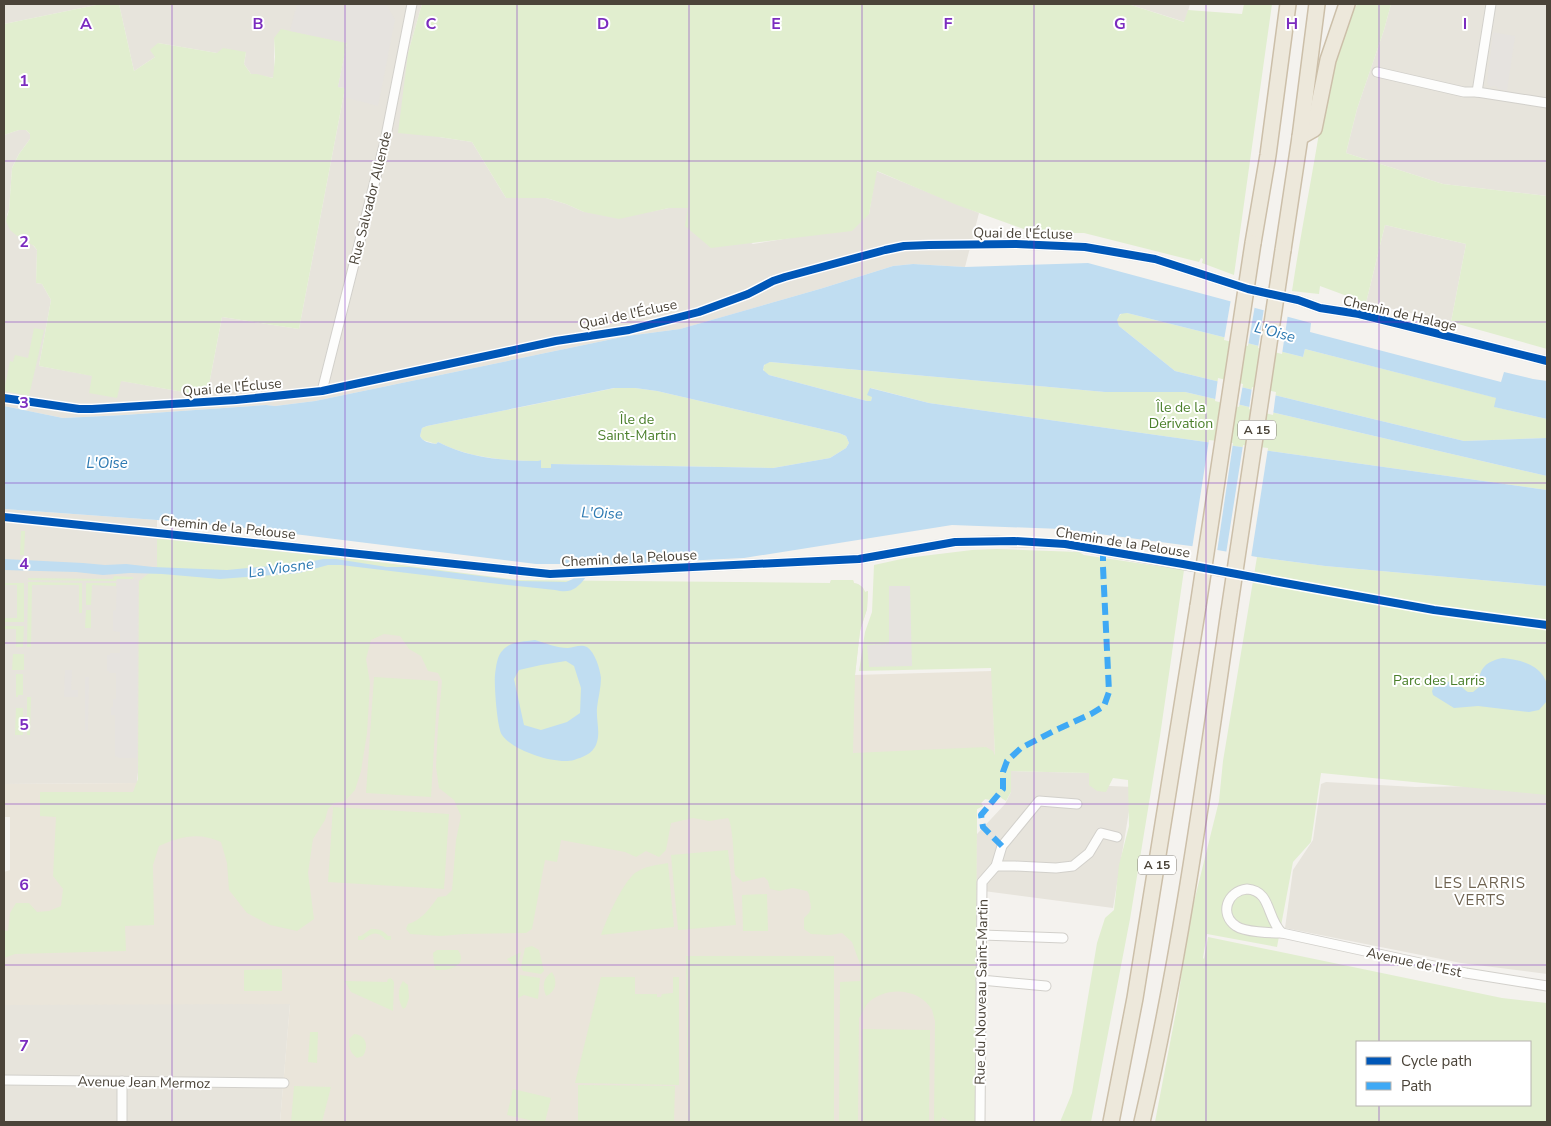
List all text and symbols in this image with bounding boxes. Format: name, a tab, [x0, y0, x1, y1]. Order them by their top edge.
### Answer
text: A	[80, 13, 92, 35]
text: B	[252, 13, 264, 35]
text: C	[426, 13, 437, 35]
text: D	[597, 13, 609, 35]
text: E	[771, 13, 781, 35]
text: F	[944, 13, 953, 35]
text: G	[1114, 13, 1126, 35]
text: H	[1286, 13, 1298, 35]
text: I	[1463, 13, 1467, 35]
text: 1	[19, 70, 29, 92]
street label: Rue Salvador Allende	[345, 129, 396, 267]
street label: Quai de l'Écluse	[973, 223, 1073, 244]
text: 2	[19, 231, 29, 253]
street label: Chemin de Halage	[1341, 291, 1459, 336]
street label: Quai de l'Écluse	[577, 295, 679, 334]
water label: L'Oise	[1252, 317, 1298, 347]
street label: Quai de l'Écluse	[182, 374, 282, 401]
text: 3	[19, 392, 29, 414]
park label: Île de la Dérivation	[1149, 398, 1213, 433]
park label: Île de Saint-Martin	[598, 410, 676, 445]
road number: A 15	[1238, 420, 1276, 440]
water label: L'Oise	[86, 453, 128, 473]
water label: L'Oise	[581, 502, 623, 524]
street label: Chemin de la Pelouse	[159, 511, 297, 544]
street label: Chemin de la Pelouse	[1054, 522, 1192, 563]
street label: Chemin de la Pelouse	[561, 545, 697, 572]
text: 4	[19, 553, 29, 575]
water label: La Viosne	[247, 554, 315, 582]
park label: Parc des Larris	[1393, 671, 1485, 690]
text: 5	[19, 714, 29, 736]
road number: A 15	[1138, 856, 1176, 874]
district label: LES LARRIS VERTS	[1434, 873, 1526, 910]
text: 6	[19, 874, 29, 896]
street label: Rue du Nouveau Saint-Martin	[970, 899, 993, 1085]
street label: Avenue de l'Est	[1365, 943, 1463, 982]
text: 7	[19, 1035, 29, 1057]
legend	[1356, 1041, 1531, 1106]
text: Cycle path	[1401, 1051, 1472, 1071]
street label: Avenue Jean Mermoz	[77, 1072, 211, 1093]
text: Path	[1401, 1076, 1432, 1096]

